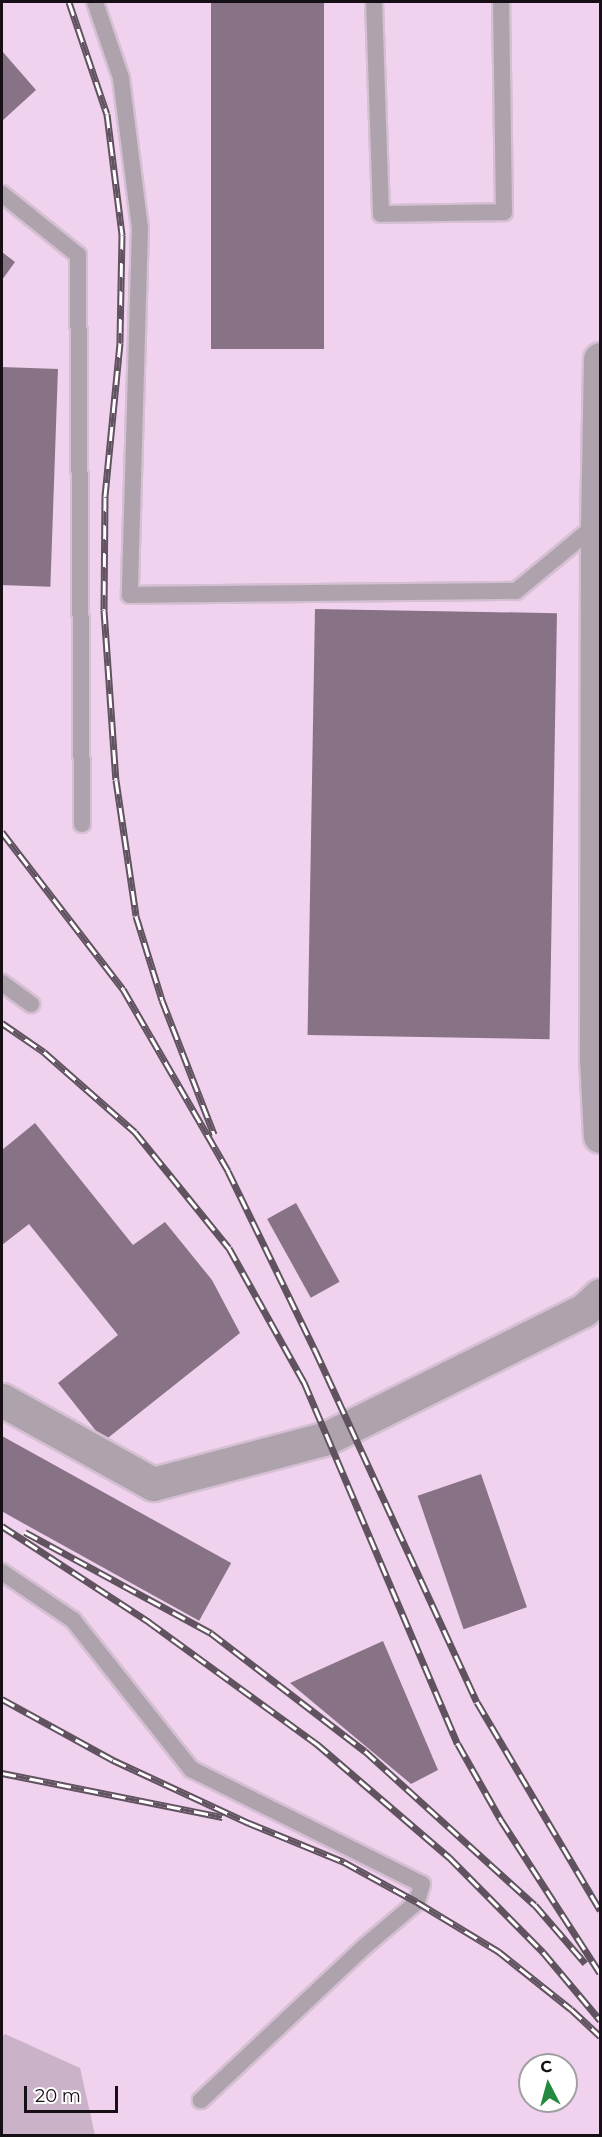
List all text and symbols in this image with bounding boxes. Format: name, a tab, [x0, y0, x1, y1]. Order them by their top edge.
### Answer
north arrow	[518, 2053, 578, 2113]
text: С	[540, 2057, 553, 2077]
scale bar	[27, 2074, 122, 2112]
text: 20 m	[35, 2085, 81, 2107]

